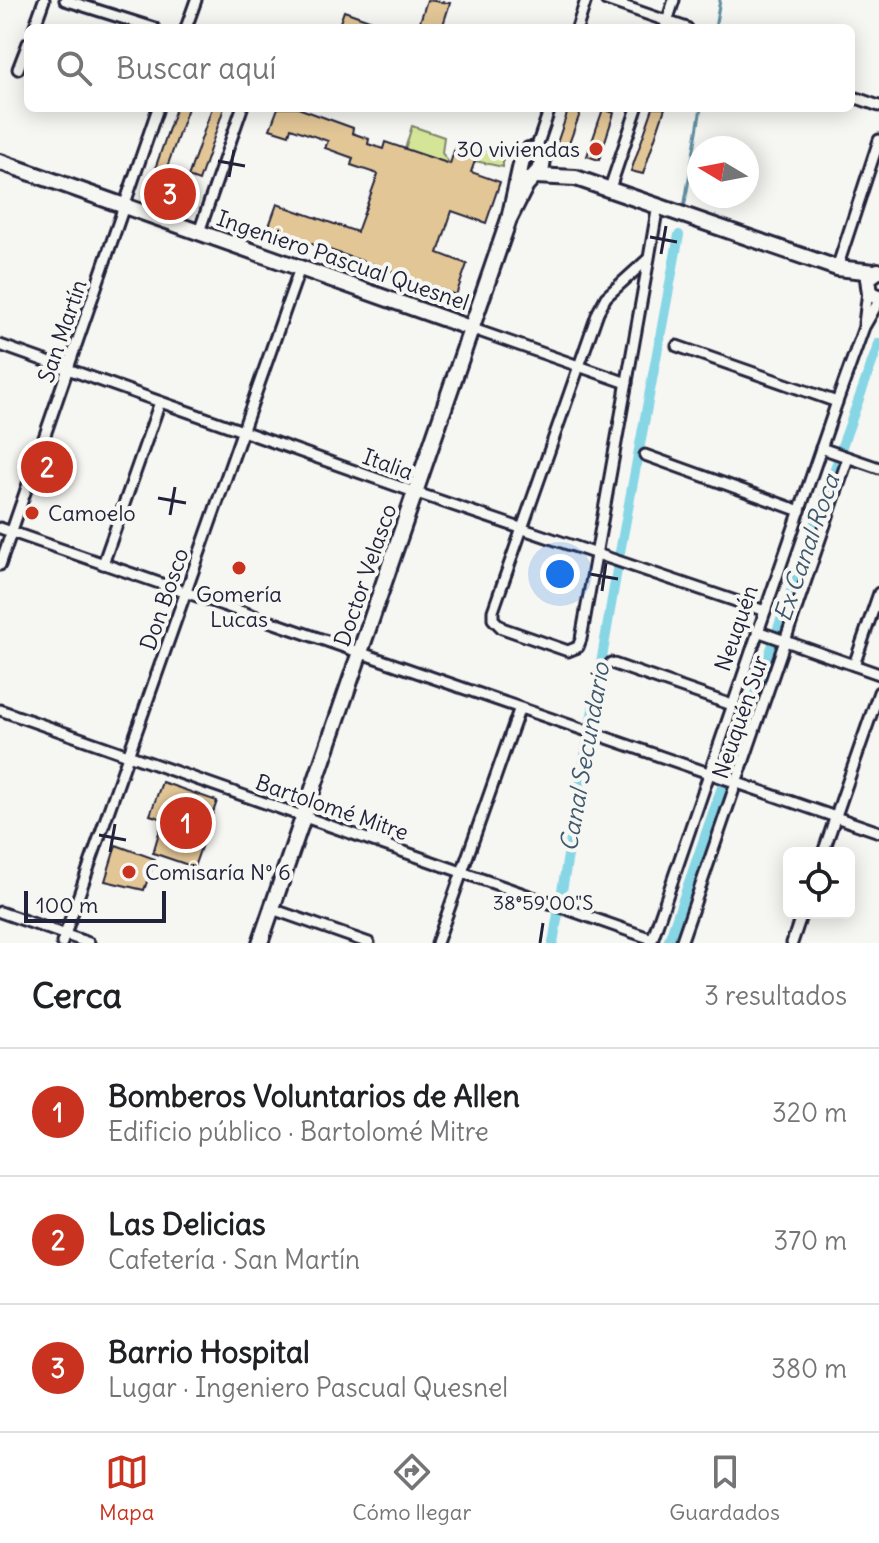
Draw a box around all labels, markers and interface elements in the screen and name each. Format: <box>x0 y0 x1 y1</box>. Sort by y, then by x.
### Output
search box <box>24 24 855 112</box>
icon: search <box>52 46 96 90</box>
text: Buscar aquí <box>116 49 276 87</box>
place label: 30 viviendas <box>456 135 580 163</box>
north arrow <box>687 136 759 208</box>
marker: 30 viviendas <box>587 140 605 158</box>
pin: 3 <box>144 164 196 224</box>
street label: Ingeniero Pascual Quesnel <box>213 204 473 316</box>
street label: San Martín <box>31 276 93 386</box>
pin: 2 <box>21 437 73 497</box>
street label: Italia <box>359 442 417 486</box>
water label: Ex Canal Roca <box>767 469 846 625</box>
place label: Camoelo <box>48 499 136 527</box>
street label: Doctor Velasco <box>328 500 402 650</box>
marker: Camoelo <box>23 504 41 522</box>
street label: Don Bosco <box>133 544 195 654</box>
your location <box>540 554 580 594</box>
marker: Gomería Lucas <box>230 559 248 577</box>
place label: Gomería Lucas <box>196 580 282 633</box>
street label: Neuquén <box>708 581 764 675</box>
street label: Neuquén Sur <box>706 652 774 782</box>
water label: Canal Secundario <box>553 659 616 853</box>
street label: Bartolomé Mitre <box>252 768 412 846</box>
pin: 1 <box>160 793 212 853</box>
map controls <box>783 847 855 919</box>
button: locate <box>783 847 855 919</box>
place label: Comisaría N° 6 <box>145 858 291 886</box>
marker: Comisaría N° 6 <box>120 863 138 881</box>
scale bar <box>24 887 166 923</box>
text: 38°59'00"S <box>493 890 593 915</box>
text: 100 m <box>36 891 98 919</box>
text: Cerca <box>32 974 122 1017</box>
text: 3 resultados <box>704 979 847 1012</box>
text: Bomberos Voluntarios de Allen <box>108 1077 520 1115</box>
text: 1 <box>53 1096 63 1129</box>
text: 320 m <box>772 1096 847 1129</box>
text: Edificio público · Bartolomé Mitre <box>108 1115 489 1148</box>
text: Las Delicias <box>108 1205 266 1243</box>
text: 2 <box>51 1224 65 1257</box>
text: 370 m <box>773 1224 847 1257</box>
text: Cafetería · San Martín <box>108 1243 360 1276</box>
text: Barrio Hospital <box>108 1333 310 1371</box>
text: 3 <box>51 1352 65 1385</box>
text: 380 m <box>771 1352 847 1385</box>
text: Lugar · Ingeniero Pascual Quesnel <box>108 1371 508 1404</box>
tab: Mapa <box>99 1450 154 1526</box>
tab: Cómo llegar <box>352 1450 471 1526</box>
tab: Guardados <box>669 1450 780 1526</box>

